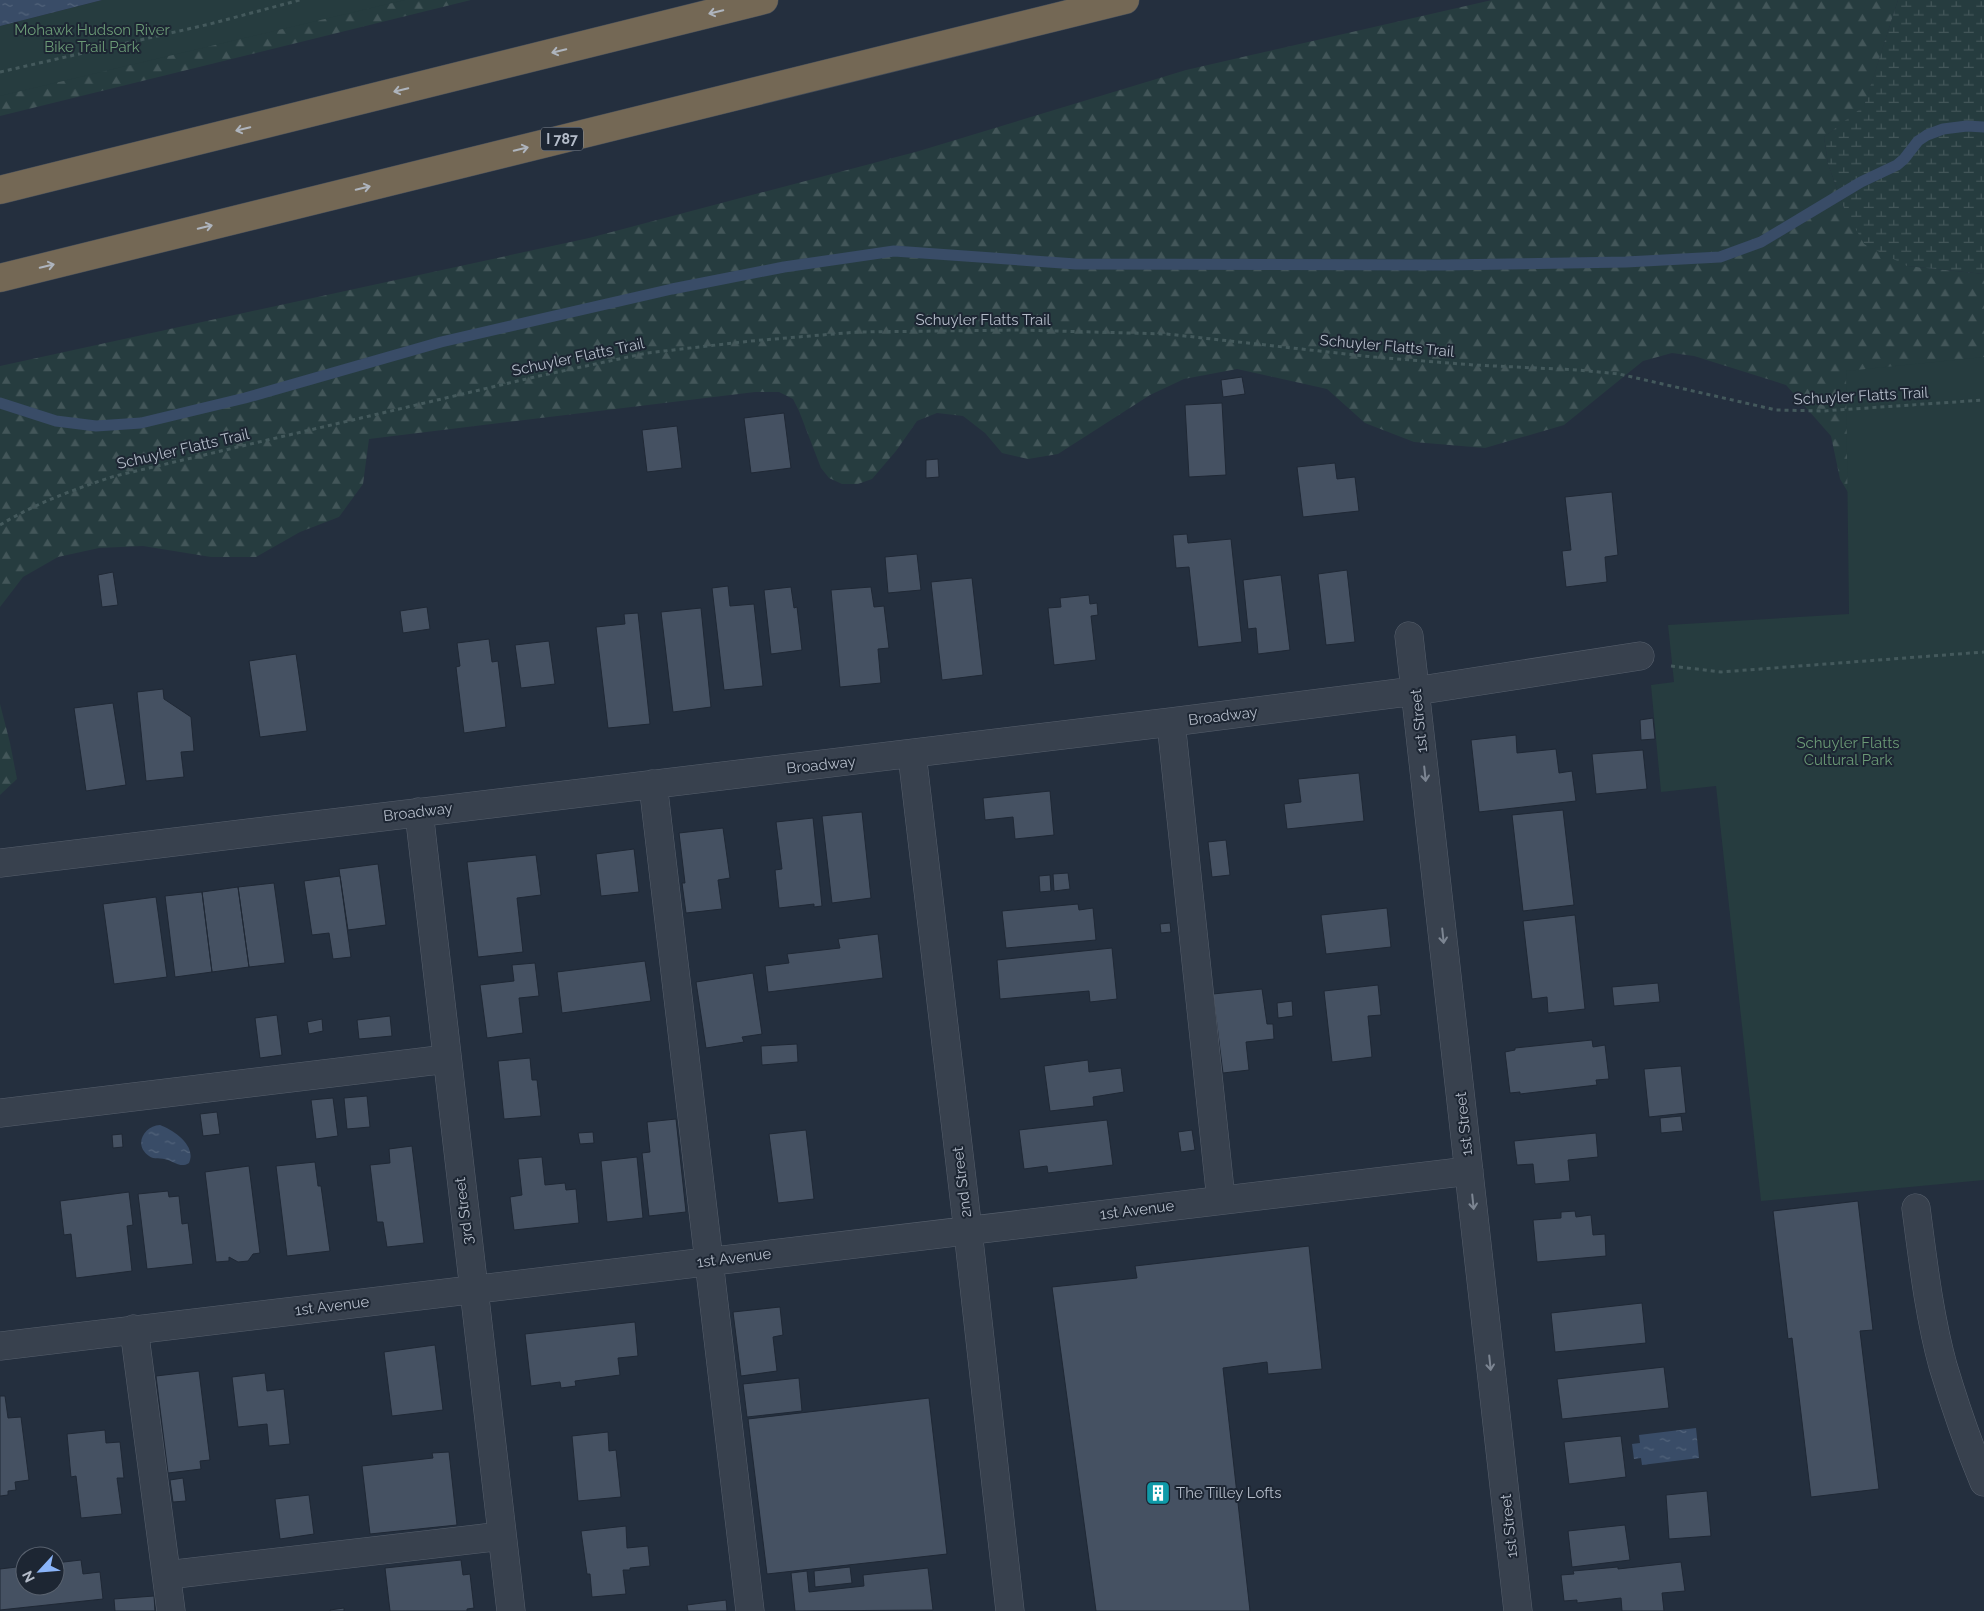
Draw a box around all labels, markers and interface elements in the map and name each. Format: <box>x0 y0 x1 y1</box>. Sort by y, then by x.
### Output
one-way arrow <box>709 8 725 17</box>
park label: Mohawk Hudson River Bike Trail Park <box>14 21 170 56</box>
one-way arrow <box>551 47 567 56</box>
one-way arrow <box>393 86 409 95</box>
one-way arrow <box>236 125 252 134</box>
road number: I 787 <box>541 128 583 150</box>
one-way arrow <box>512 144 528 153</box>
one-way arrow <box>354 183 370 192</box>
one-way arrow <box>197 222 213 231</box>
one-way arrow <box>39 261 55 270</box>
street label: Schuyler Flatts Trail <box>915 311 1051 329</box>
street label: Schuyler Flatts Trail <box>1319 331 1456 361</box>
street label: Schuyler Flatts Trail <box>510 334 647 380</box>
street label: Schuyler Flatts Trail <box>1793 383 1930 409</box>
street label: Schuyler Flatts Trail <box>115 425 252 473</box>
street label: 1st Street <box>1407 688 1431 754</box>
street label: Broadway <box>1187 703 1259 729</box>
park label: Schuyler Flatts Cultural Park <box>1796 734 1900 769</box>
street label: Broadway <box>785 752 857 778</box>
one-way arrow <box>1420 766 1430 782</box>
street label: Broadway <box>382 799 454 825</box>
one-way arrow <box>1438 928 1448 944</box>
street label: 1st Street <box>1452 1091 1476 1157</box>
street label: 2nd Street <box>949 1146 975 1218</box>
street label: 3rd Street <box>451 1176 477 1246</box>
one-way arrow <box>1468 1193 1477 1209</box>
street label: 1st Avenue <box>1099 1196 1175 1223</box>
street label: 1st Avenue <box>696 1244 772 1271</box>
street label: 1st Avenue <box>294 1292 370 1319</box>
one-way arrow <box>1486 1355 1495 1371</box>
building icon: The Tilley Lofts <box>1145 1480 1171 1506</box>
place label: The Tilley Lofts <box>1176 1484 1281 1502</box>
street label: 1st Street <box>1497 1493 1521 1559</box>
north arrow <box>15 1546 65 1596</box>
text: N <box>19 1568 38 1585</box>

